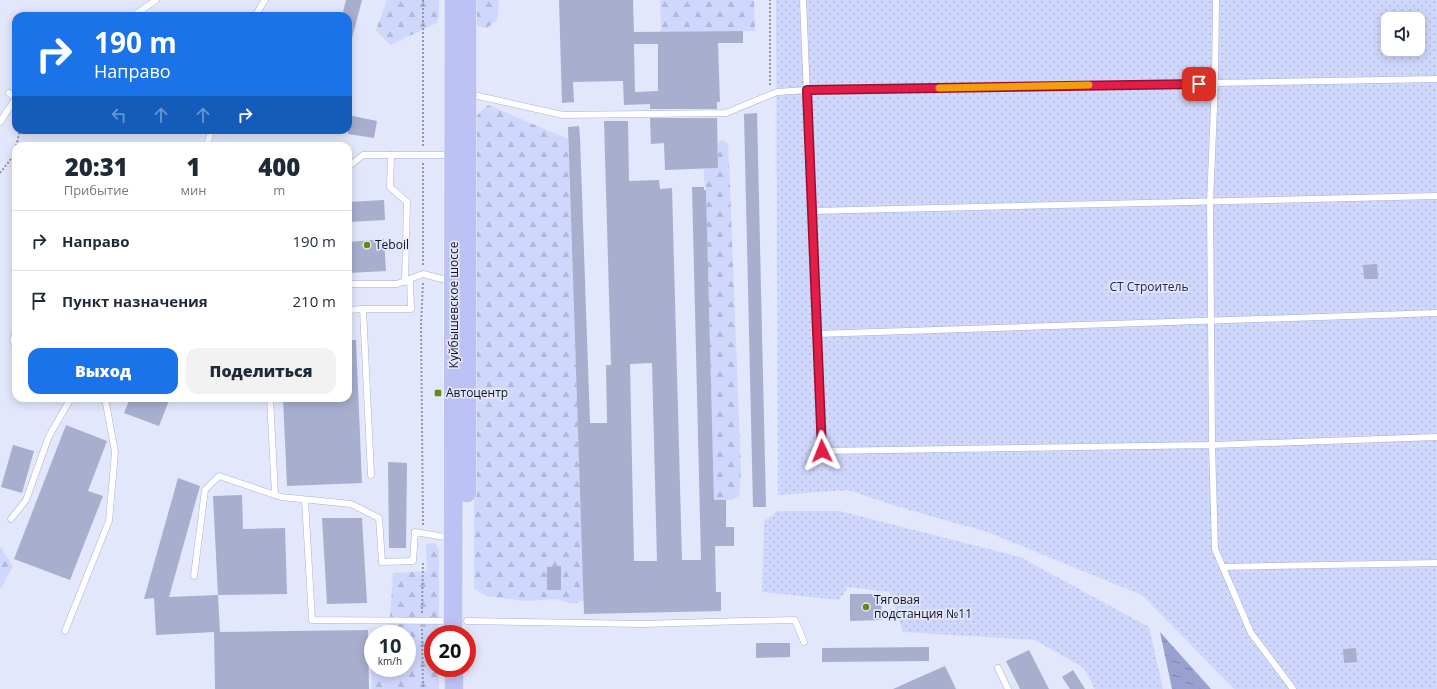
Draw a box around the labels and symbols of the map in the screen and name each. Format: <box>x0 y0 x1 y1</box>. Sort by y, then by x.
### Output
pin <box>1182 67 1216 101</box>
place label: Teboil <box>375 236 409 253</box>
marker: Teboil <box>362 240 372 250</box>
street label: Куйбышевское шоссе <box>445 241 462 368</box>
park label: СТ Строитель <box>1109 278 1189 295</box>
place label: Автоцентр <box>446 384 508 401</box>
marker: Автоцентр <box>433 388 443 398</box>
position arrow <box>801 430 843 472</box>
place label: Тяговая подстанция №11 <box>874 591 972 622</box>
marker: Тяговая подстанция №11 <box>861 602 871 612</box>
speed limit sign: 20 <box>424 625 476 677</box>

